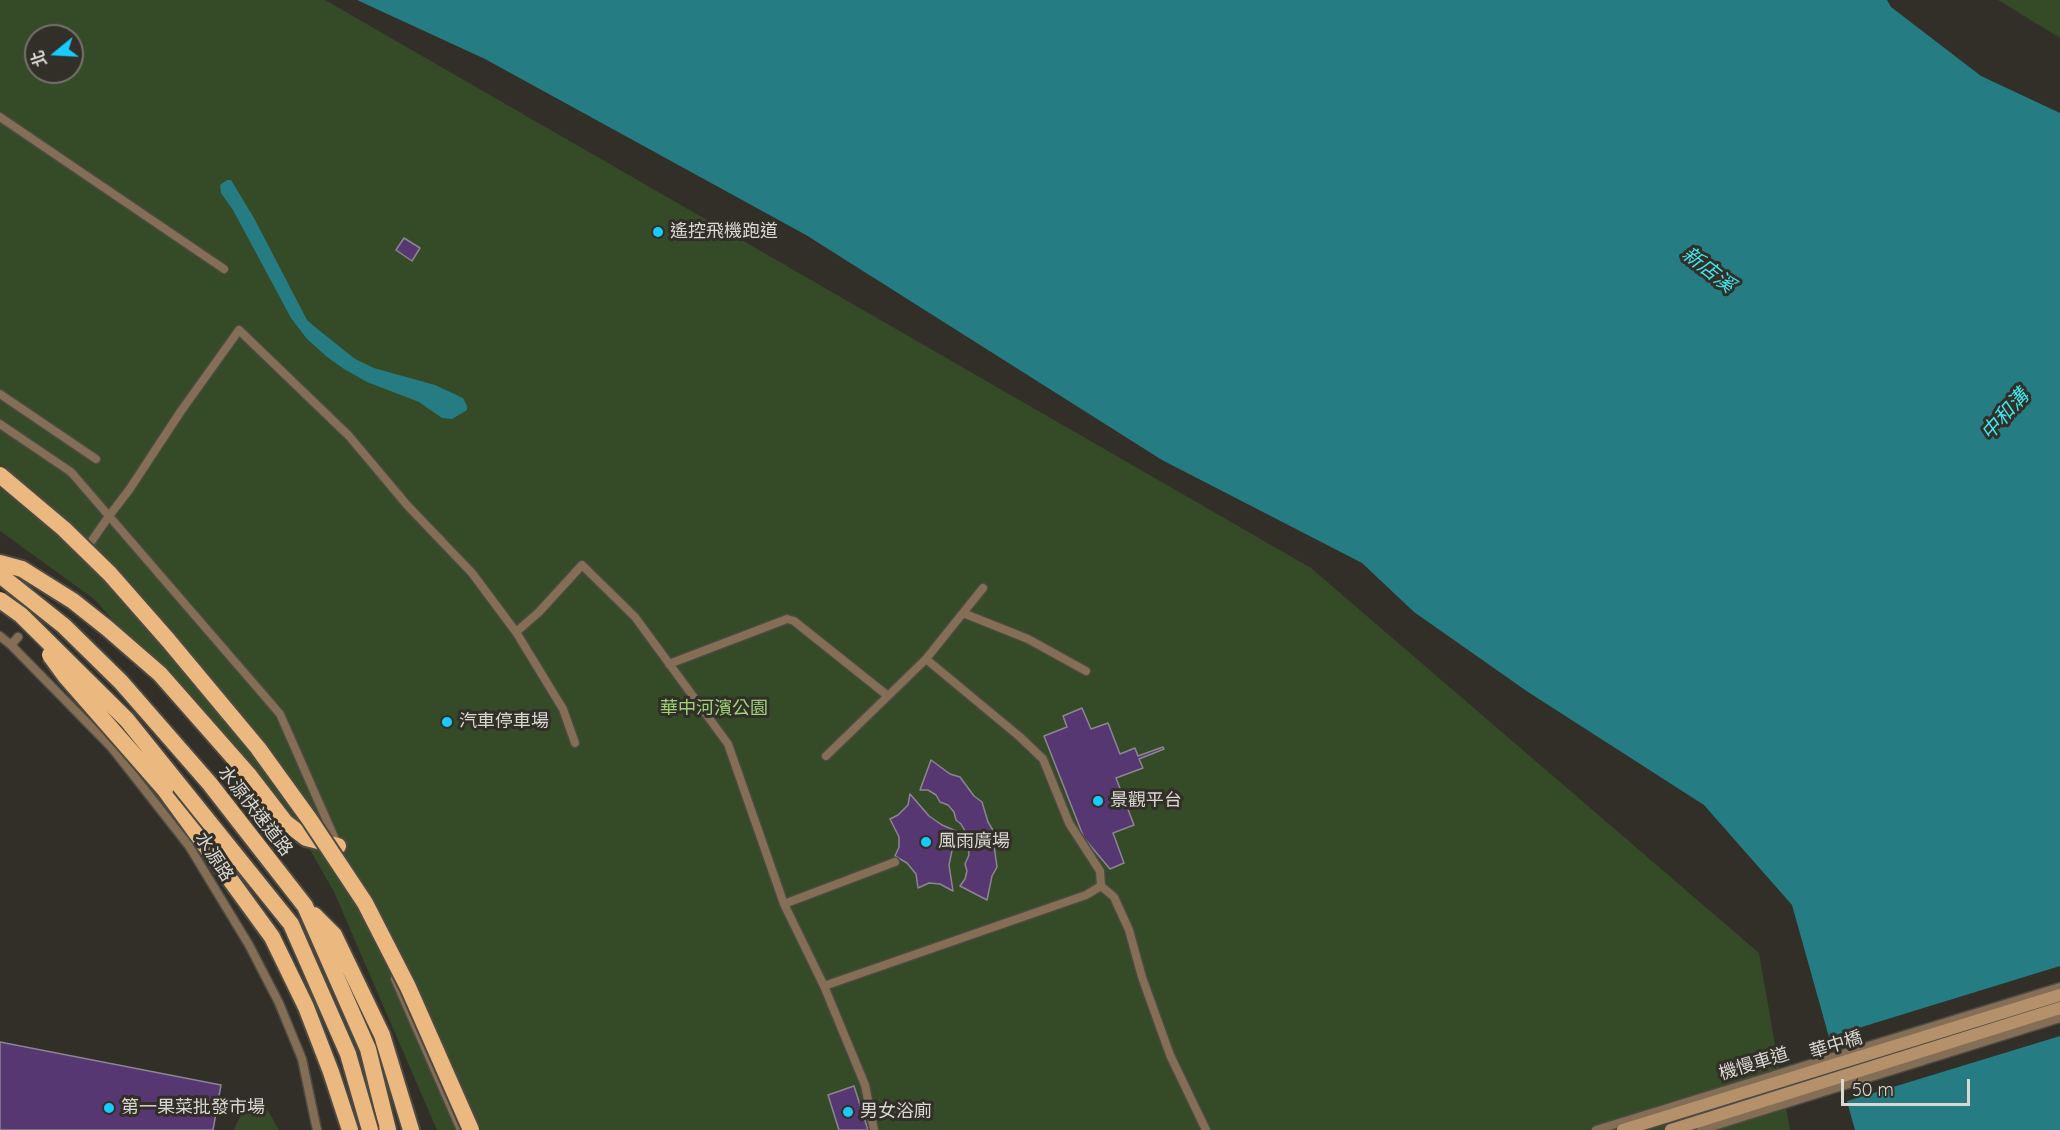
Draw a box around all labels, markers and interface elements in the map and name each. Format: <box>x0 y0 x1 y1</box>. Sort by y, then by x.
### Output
north arrow <box>24 24 84 84</box>
text: 北 <box>27 48 51 70</box>
place label: 遙控飛機跑道 <box>670 221 778 243</box>
marker: 遙控飛機跑道 <box>651 225 665 239</box>
water label: 新店溪 <box>1677 242 1739 298</box>
water label: 中和溝 <box>1976 385 2034 445</box>
park label: 華中河濱公園 <box>660 698 768 720</box>
place label: 汽車停車場 <box>459 711 549 733</box>
marker: 汽車停車場 <box>440 715 454 729</box>
street label: 水源快速道路 <box>213 762 297 860</box>
place label: 景觀平台 <box>1110 790 1182 812</box>
marker: 景觀平台 <box>1091 794 1105 808</box>
street label: 水源路 <box>190 828 238 886</box>
place label: 風雨廣場 <box>938 831 1010 853</box>
marker: 風雨廣場 <box>919 835 933 849</box>
street label: 華中橋 <box>1807 1027 1865 1063</box>
street label: 機慢車道 <box>1716 1043 1792 1085</box>
scale bar <box>1844 1067 1973 1105</box>
text: 50 m <box>1852 1078 1894 1101</box>
place label: 第一果菜批發市場 <box>121 1097 265 1119</box>
marker: 第一果菜批發市場 <box>102 1101 116 1115</box>
place label: 男女浴廁 <box>860 1101 932 1123</box>
marker: 男女浴廁 <box>841 1105 855 1119</box>

